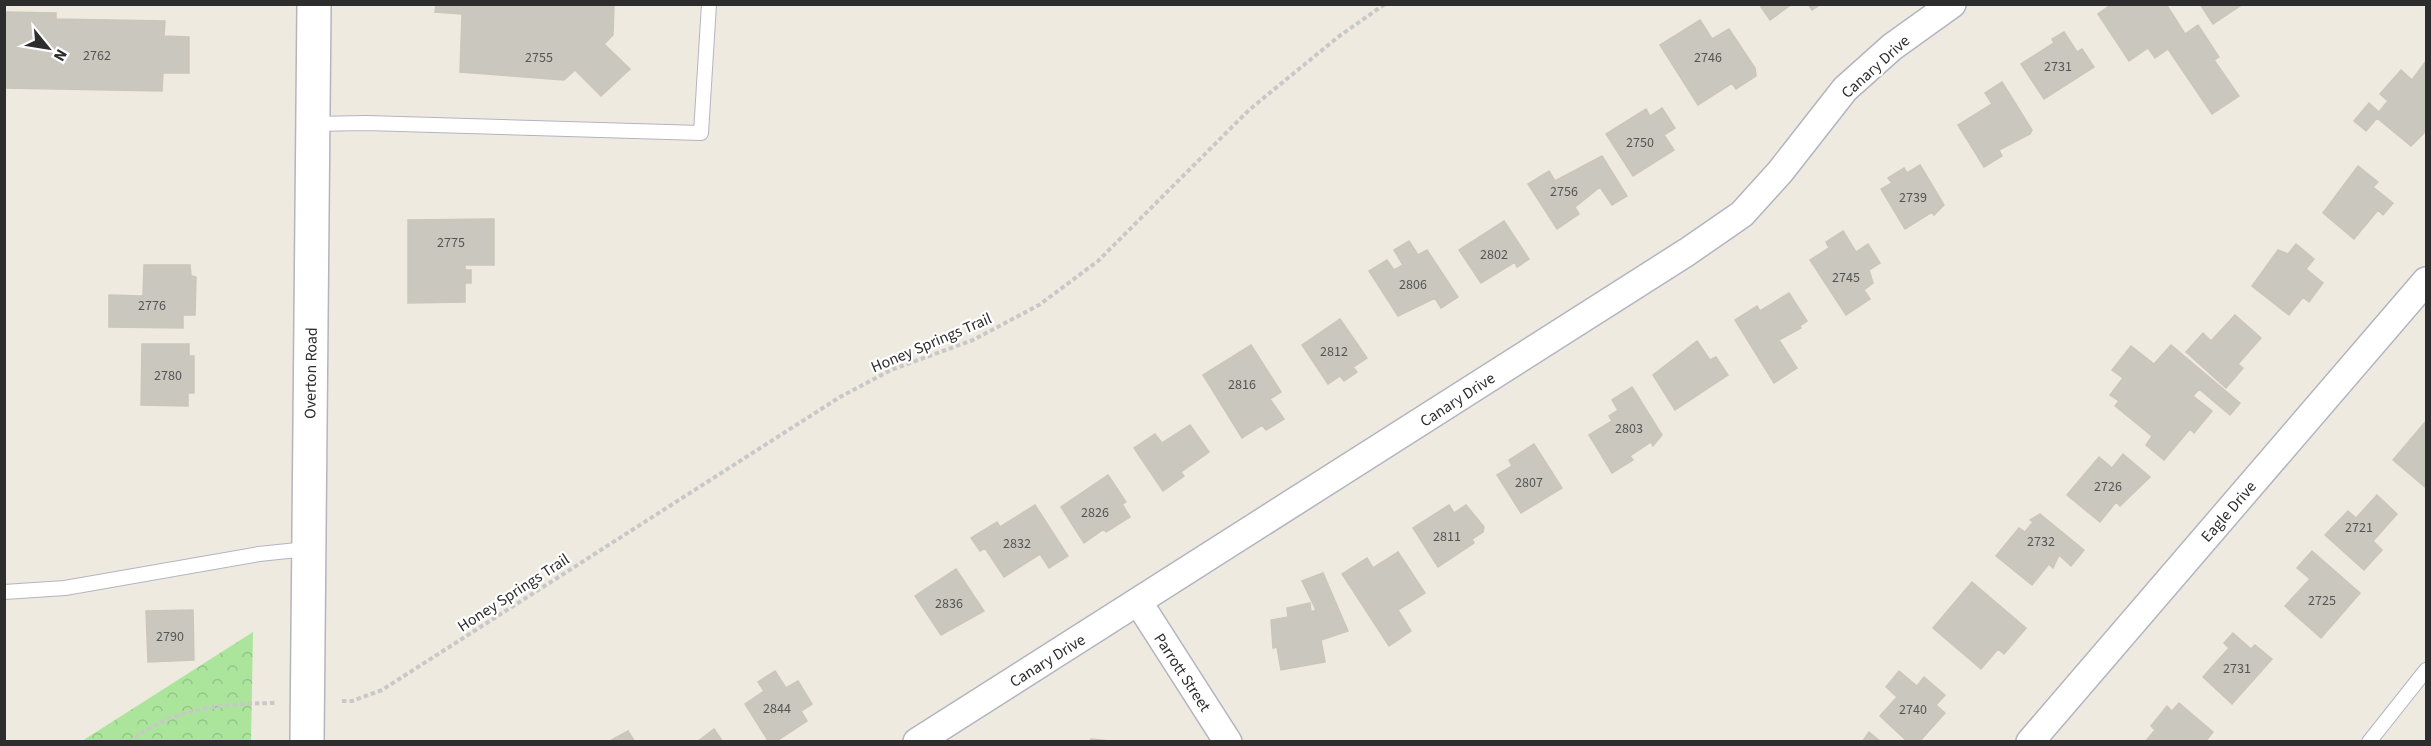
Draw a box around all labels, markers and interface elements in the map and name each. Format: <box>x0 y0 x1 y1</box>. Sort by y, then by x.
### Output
north arrow <box>18 18 78 78</box>
street label: Canary Drive <box>1837 30 1915 103</box>
text: N <box>48 45 72 65</box>
house number: 2762 <box>83 46 111 66</box>
house number: 2755 <box>525 48 553 68</box>
house number: 2746 <box>1694 48 1722 68</box>
house number: 2731 <box>2044 57 2072 77</box>
house number: 2750 <box>1626 133 1654 153</box>
house number: 2756 <box>1550 182 1578 202</box>
house number: 2739 <box>1899 188 1927 208</box>
house number: 2775 <box>437 233 465 253</box>
house number: 2802 <box>1480 245 1508 265</box>
house number: 2745 <box>1832 268 1860 288</box>
house number: 2806 <box>1399 275 1427 295</box>
house number: 2776 <box>138 296 166 316</box>
street label: Honey Springs Trail <box>868 308 995 378</box>
street label: Overton Road <box>299 327 323 419</box>
house number: 2812 <box>1320 342 1348 362</box>
house number: 2780 <box>154 366 182 386</box>
street label: Canary Drive <box>1416 367 1499 432</box>
house number: 2816 <box>1228 375 1256 395</box>
house number: 2803 <box>1615 419 1643 439</box>
house number: 2807 <box>1515 473 1543 493</box>
street label: Eagle Drive <box>2196 476 2262 547</box>
house number: 2726 <box>2094 477 2122 497</box>
house number: 2826 <box>1081 503 1109 523</box>
house number: 2721 <box>2345 518 2373 538</box>
house number: 2811 <box>1433 527 1461 547</box>
house number: 2732 <box>2027 532 2055 552</box>
house number: 2832 <box>1003 534 1031 554</box>
street label: Honey Springs Trail <box>453 548 574 637</box>
house number: 2725 <box>2308 591 2336 611</box>
house number: 2836 <box>935 594 963 614</box>
house number: 2790 <box>156 627 184 647</box>
street label: Canary Drive <box>1006 629 1090 693</box>
street label: Parrott Street <box>1149 629 1216 717</box>
house number: 2731 <box>2223 659 2251 679</box>
house number: 2844 <box>763 699 791 719</box>
house number: 2740 <box>1899 700 1927 720</box>

